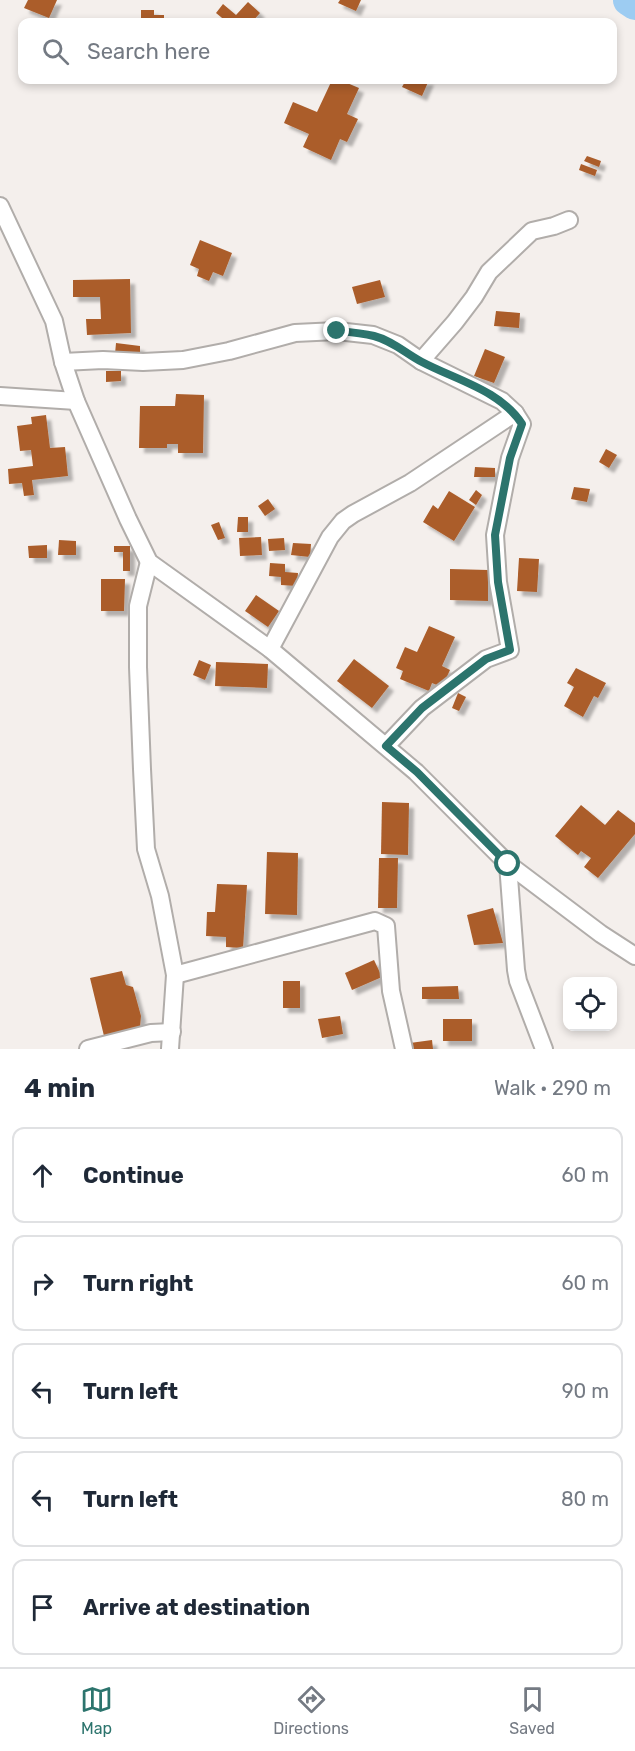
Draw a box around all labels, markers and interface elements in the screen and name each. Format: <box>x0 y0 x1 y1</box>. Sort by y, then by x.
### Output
search box <box>18 18 617 84</box>
icon: search <box>39 35 72 68</box>
text: Search here <box>87 38 210 65</box>
route end <box>323 317 349 343</box>
route start <box>494 850 520 876</box>
map controls <box>563 977 617 1031</box>
button: locate <box>563 977 617 1031</box>
text: 4 min <box>24 1073 95 1104</box>
text: Walk · 290 m <box>494 1076 611 1100</box>
icon: ahead <box>26 1159 59 1192</box>
text: Continue <box>83 1162 184 1189</box>
text: 60 m <box>562 1163 609 1187</box>
icon: right <box>26 1267 59 1300</box>
text: Turn right <box>83 1270 193 1297</box>
text: 60 m <box>562 1271 609 1295</box>
icon: left <box>26 1375 59 1408</box>
text: Turn left <box>83 1378 178 1405</box>
text: 90 m <box>562 1379 609 1403</box>
icon: left <box>26 1483 59 1516</box>
text: Turn left <box>83 1486 178 1513</box>
text: 80 m <box>561 1487 609 1511</box>
icon: arrive <box>26 1591 59 1624</box>
text: Arrive at destination <box>83 1594 310 1621</box>
tab: Map <box>80 1683 113 1738</box>
tab: Directions <box>273 1683 349 1738</box>
tab: Saved <box>509 1683 555 1738</box>

